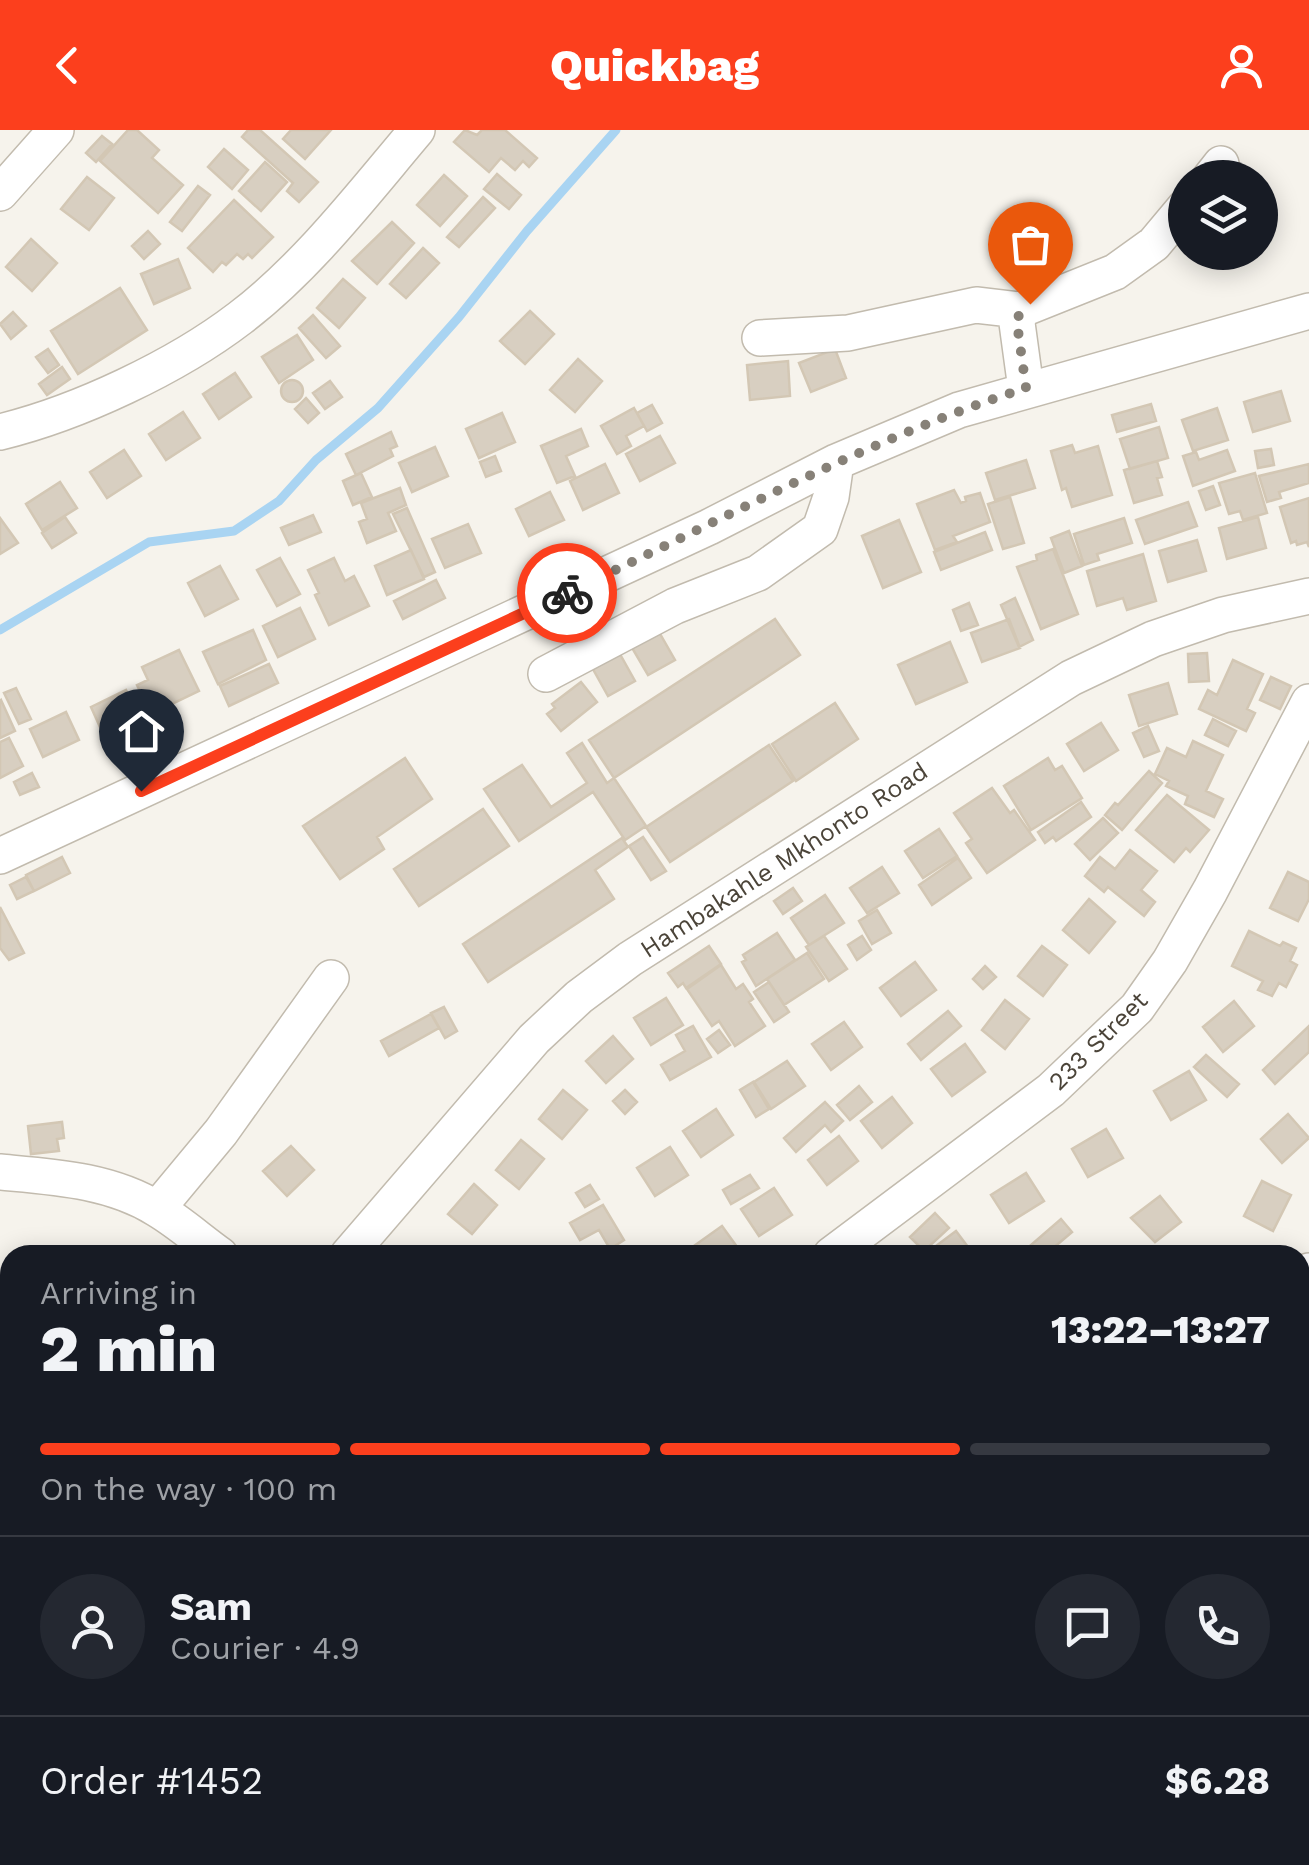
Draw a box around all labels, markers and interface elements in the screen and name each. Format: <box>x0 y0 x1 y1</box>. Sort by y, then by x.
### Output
icon: back <box>40 38 95 93</box>
icon: person <box>1214 38 1269 93</box>
text: Quickbag <box>550 39 759 92</box>
map controls <box>1168 160 1278 270</box>
button: layers <box>1168 160 1278 270</box>
pin <box>988 202 1073 305</box>
icon: bag <box>1003 217 1058 272</box>
courier <box>517 543 617 643</box>
icon: bike <box>540 566 595 621</box>
pin <box>99 689 184 792</box>
icon: home <box>114 704 169 759</box>
street label: Hambakahle Mkhonto Road <box>635 756 933 964</box>
street label: 233 Street <box>1043 985 1154 1096</box>
text: Arriving in <box>40 1274 197 1312</box>
text: 13:22–13:27 <box>1051 1308 1270 1352</box>
text: 2 min <box>40 1311 217 1387</box>
text: On the way · 100 m <box>40 1470 337 1508</box>
button: person <box>40 1574 145 1679</box>
button: chat <box>1035 1574 1140 1679</box>
button: phone <box>1165 1574 1270 1679</box>
text: Sam <box>170 1585 252 1629</box>
text: Courier · 4.9 <box>170 1629 360 1667</box>
text: Order #1452 <box>40 1759 263 1803</box>
text: $6.28 <box>1165 1759 1270 1803</box>

